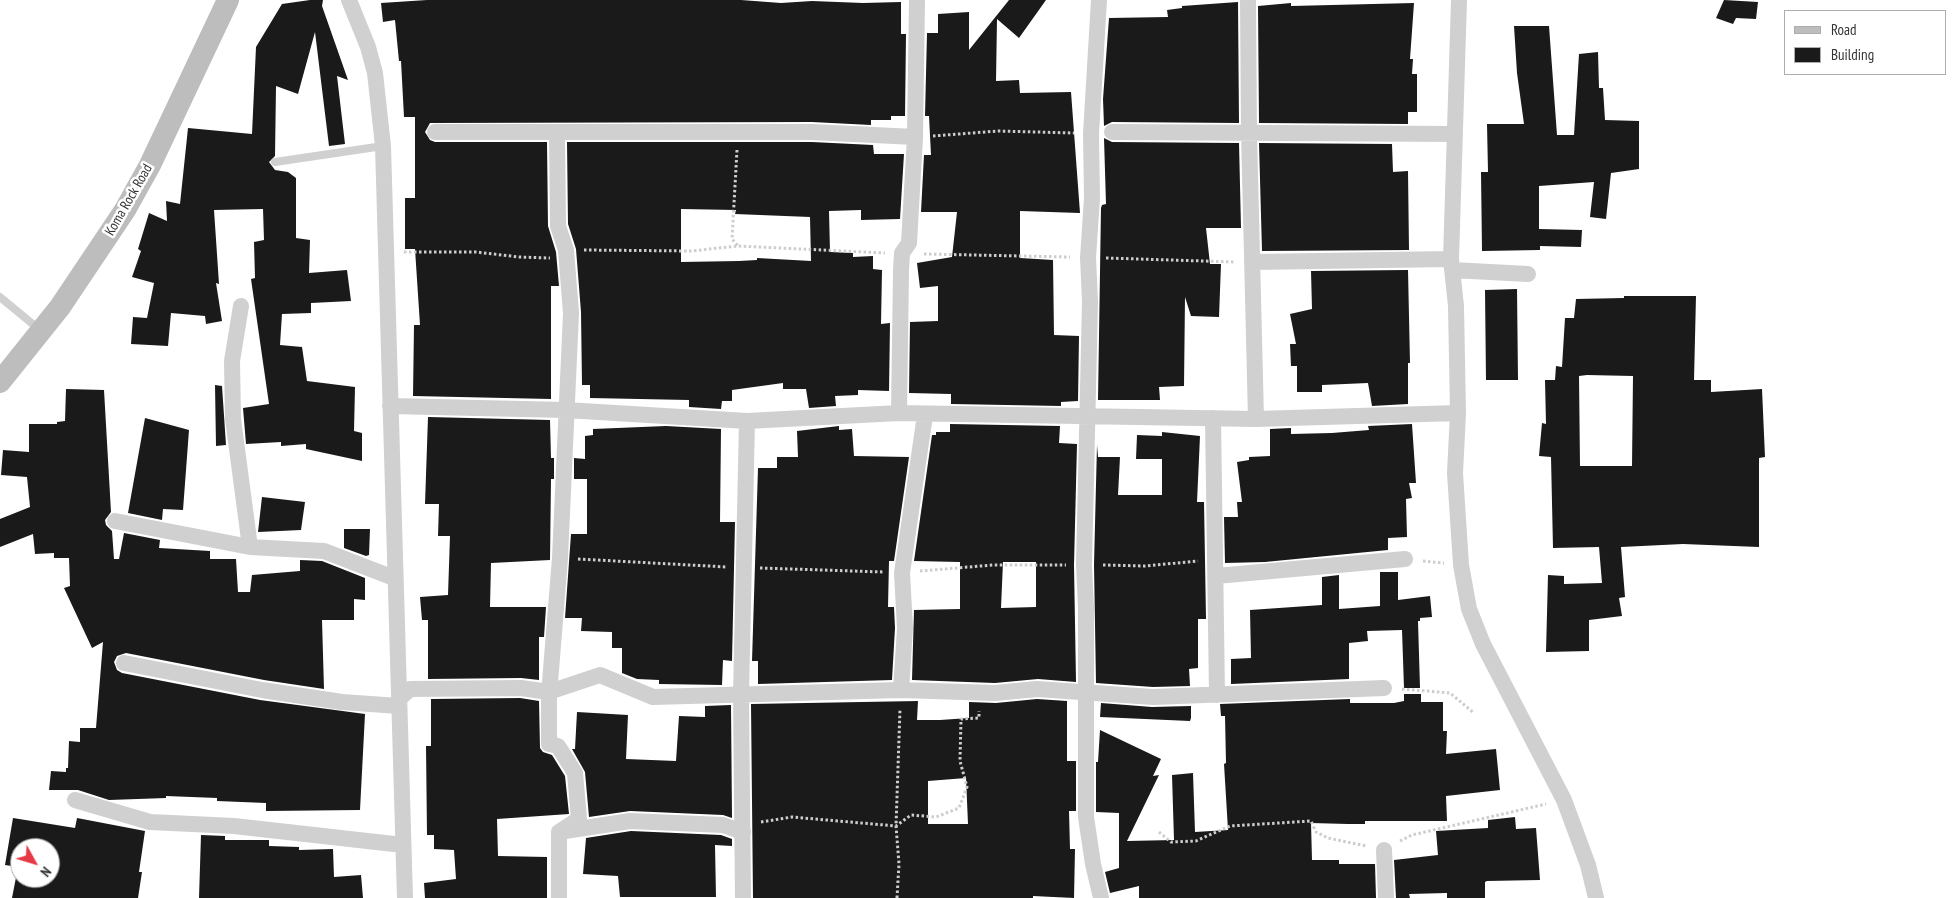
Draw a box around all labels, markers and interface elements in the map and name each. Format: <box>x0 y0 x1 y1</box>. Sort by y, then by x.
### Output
legend <box>1784 10 1947 75</box>
text: Road <box>1831 20 1857 39</box>
text: Building <box>1831 45 1874 64</box>
street label: Koma Rock Road <box>102 161 156 239</box>
north arrow <box>10 838 60 888</box>
text: N <box>37 863 55 880</box>

